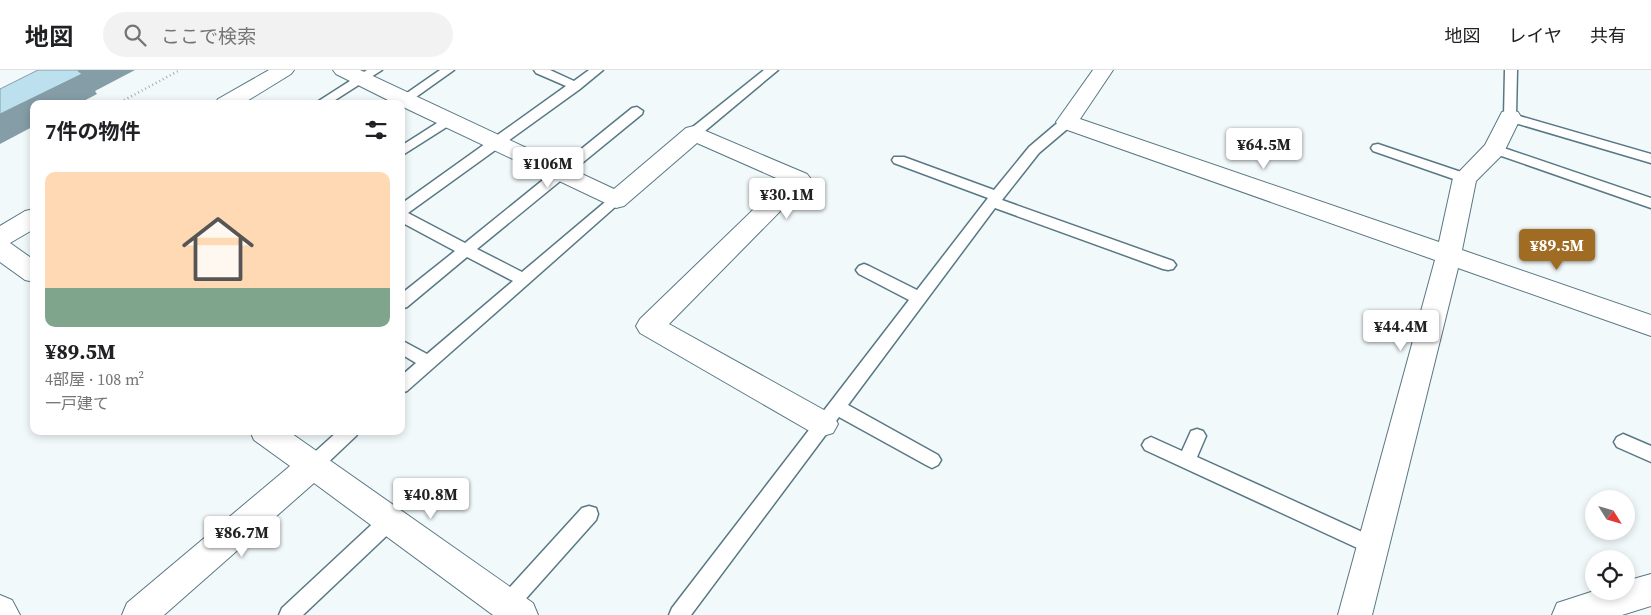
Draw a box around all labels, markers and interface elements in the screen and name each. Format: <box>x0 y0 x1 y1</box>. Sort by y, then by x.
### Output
search box <box>103 12 453 57</box>
text: 地図 <box>25 20 73 53</box>
icon: search <box>121 21 149 49</box>
text: ここで検索 <box>161 23 256 49</box>
text: 地図 <box>1445 23 1481 48</box>
text: レイヤ <box>1509 23 1562 48</box>
text: 共有 <box>1590 23 1626 48</box>
icon: filters <box>362 116 390 144</box>
text: 7件の物件 <box>45 117 140 146</box>
pin: ¥64.5M <box>1223 128 1305 170</box>
text: ¥64.5M <box>1237 133 1291 155</box>
pin: ¥106M <box>513 146 583 189</box>
text: ¥106M <box>523 152 573 174</box>
pin: ¥30.1M <box>746 178 828 220</box>
text: ¥30.1M <box>760 183 814 205</box>
icon: home <box>173 204 263 294</box>
pin: ¥89.5M <box>1516 228 1598 271</box>
text: ¥89.5M <box>1530 234 1584 256</box>
pin: ¥44.4M <box>1360 310 1442 352</box>
text: ¥44.4M <box>1374 315 1428 337</box>
text: ¥89.5M <box>45 337 116 366</box>
text: 4部屋 · 108 m² <box>45 368 144 390</box>
text: 一戸建て <box>45 392 109 414</box>
pin: ¥40.8M <box>390 478 472 520</box>
text: ¥40.8M <box>404 483 458 505</box>
north arrow <box>1585 490 1635 540</box>
map controls <box>1585 490 1635 600</box>
pin: ¥86.7M <box>201 516 283 558</box>
text: ¥86.7M <box>215 521 269 543</box>
button: locate <box>1585 550 1635 600</box>

